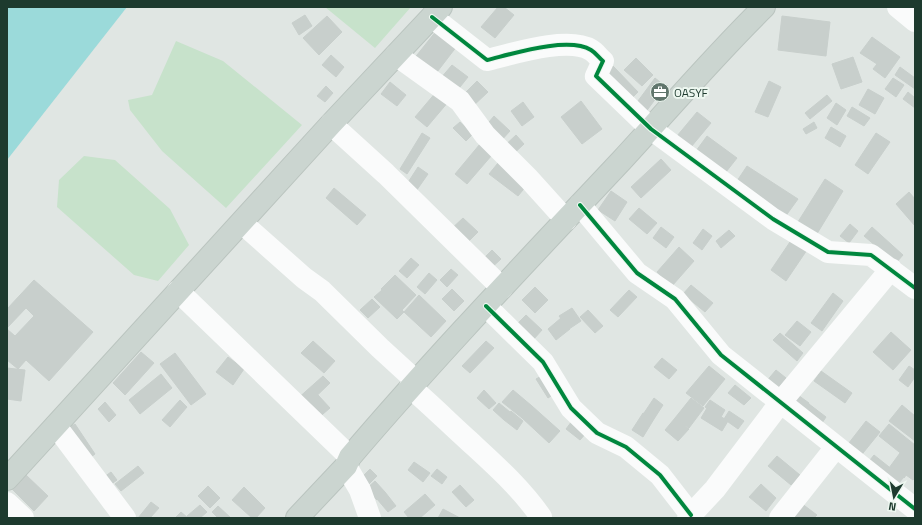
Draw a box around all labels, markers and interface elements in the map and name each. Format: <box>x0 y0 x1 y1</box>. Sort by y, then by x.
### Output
office icon: OASYF <box>649 81 671 103</box>
place label: OASYF <box>674 83 708 102</box>
north arrow <box>874 477 914 517</box>
text: N <box>887 498 897 515</box>

